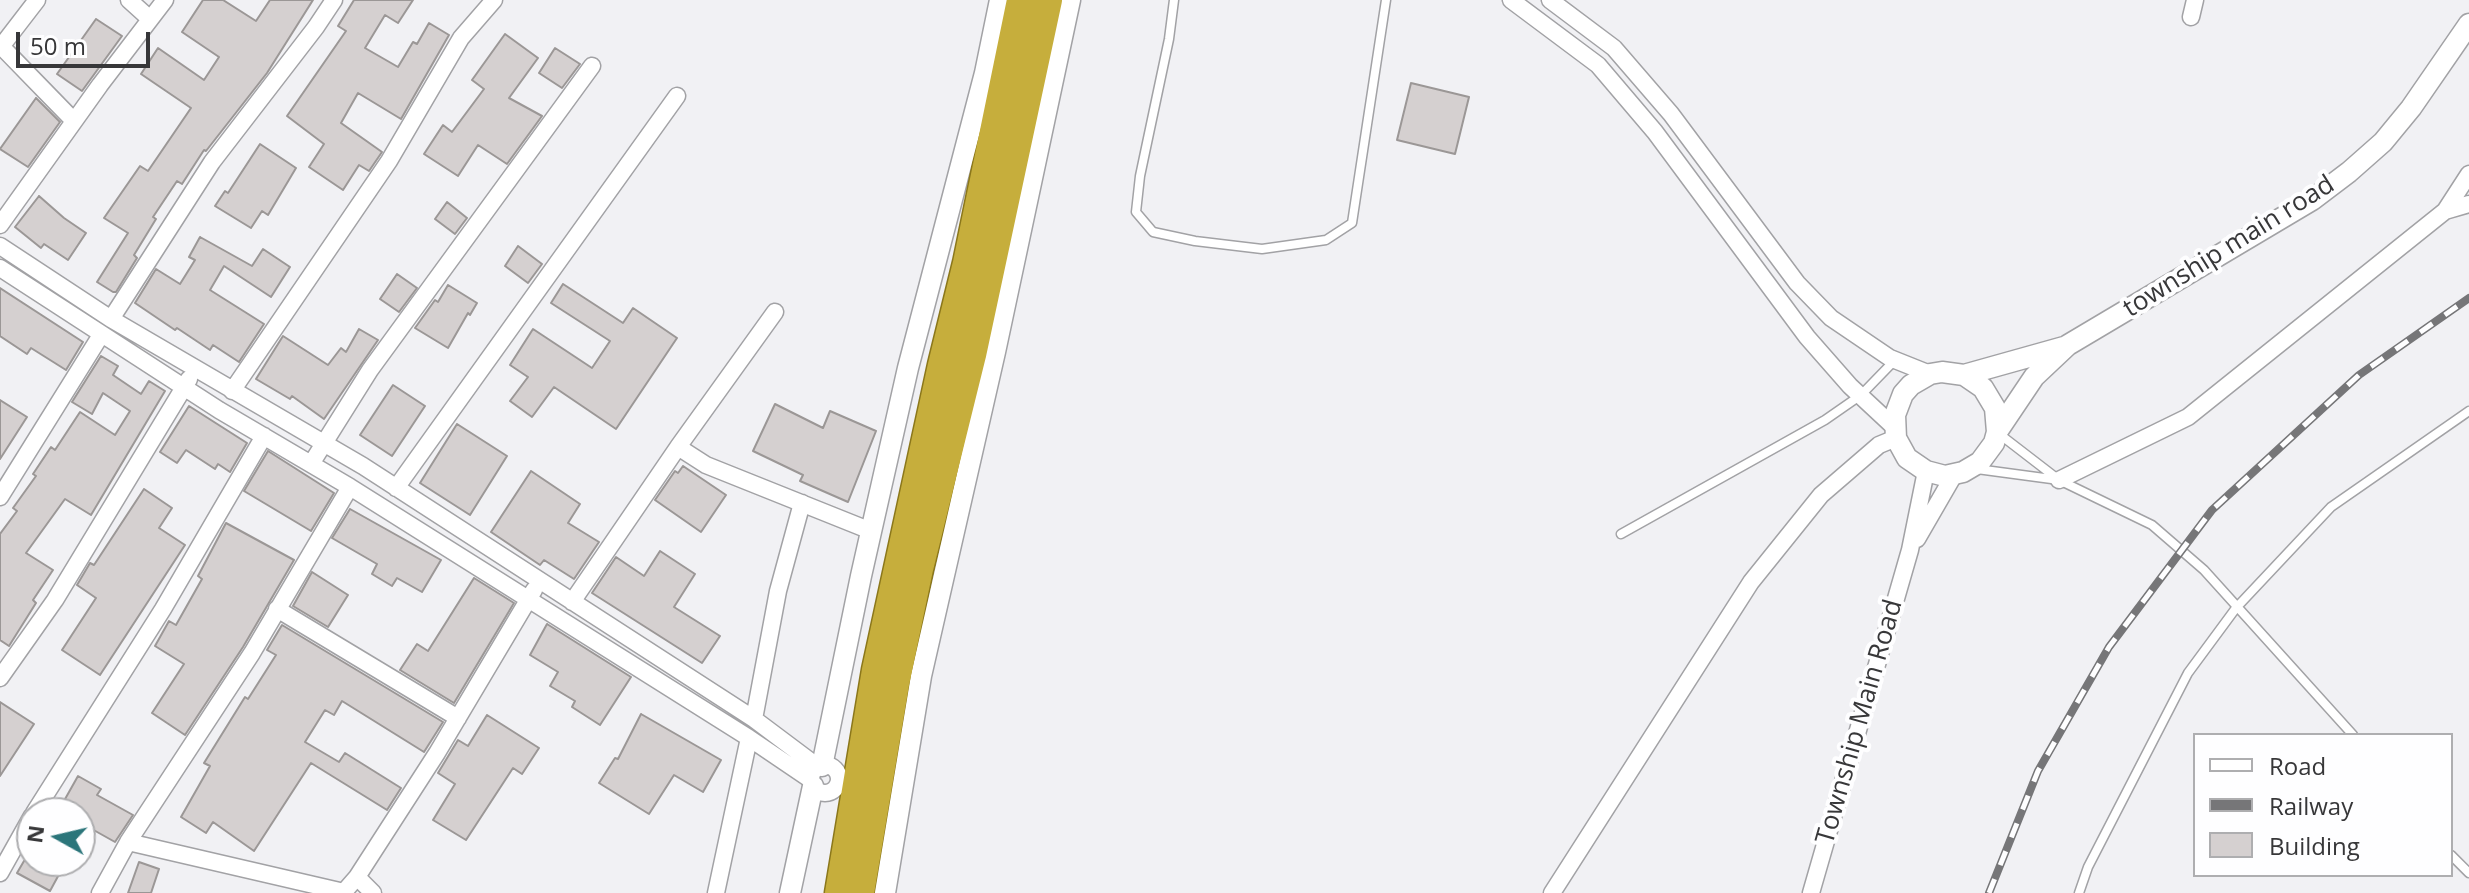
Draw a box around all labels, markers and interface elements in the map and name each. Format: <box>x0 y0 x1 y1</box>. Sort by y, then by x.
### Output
scale bar <box>20 16 154 66</box>
text: 50 m <box>30 29 86 62</box>
street label: township main road <box>2118 169 2340 325</box>
street label: Township Main Road <box>1810 596 1910 848</box>
legend <box>2193 733 2453 877</box>
text: Road <box>2269 749 2326 782</box>
text: Railway <box>2269 789 2353 822</box>
north arrow <box>16 797 96 877</box>
text: N <box>18 823 50 845</box>
text: Building <box>2269 829 2360 862</box>

